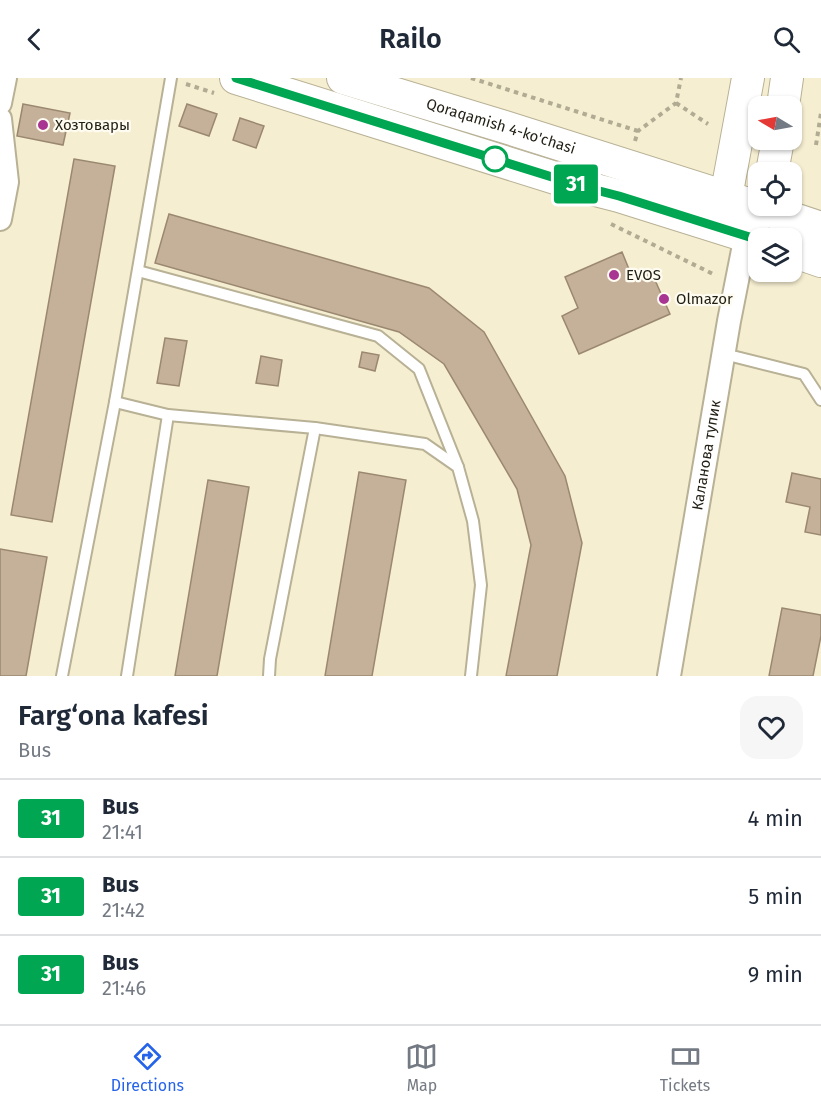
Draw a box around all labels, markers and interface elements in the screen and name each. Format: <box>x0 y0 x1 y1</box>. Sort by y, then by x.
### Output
icon: back <box>18 23 51 56</box>
text: Railo <box>379 23 442 55</box>
icon: search <box>770 23 803 56</box>
street label: Qoraqamish 4-ko'chasi <box>424 95 578 158</box>
north arrow <box>748 96 802 150</box>
map controls <box>748 96 802 282</box>
place label: Хозтовары <box>55 116 130 134</box>
marker: Хозтовары <box>36 118 50 132</box>
unlabelled marker <box>482 146 508 172</box>
button: locate <box>748 162 802 216</box>
line badge: 31 <box>549 164 603 204</box>
text: 31 <box>566 171 586 197</box>
button: layers <box>748 228 802 282</box>
place label: EVOS <box>626 266 661 284</box>
marker: EVOS <box>607 268 621 282</box>
place label: Olmazor <box>676 290 733 308</box>
marker: Olmazor <box>657 292 671 306</box>
street label: Каланова тупик <box>688 398 725 512</box>
button: heart <box>740 696 803 759</box>
text: Farg‘ona kafesi <box>18 699 209 732</box>
text: Bus <box>18 738 51 762</box>
text: Bus <box>102 793 139 820</box>
text: 31 <box>41 805 61 831</box>
text: 4 min <box>748 805 803 832</box>
text: 21:41 <box>102 820 143 844</box>
text: Bus <box>102 871 139 898</box>
text: 31 <box>41 883 61 909</box>
text: 5 min <box>748 883 803 910</box>
text: 21:42 <box>102 898 145 922</box>
text: Bus <box>102 949 139 976</box>
text: 31 <box>41 961 61 987</box>
text: 9 min <box>748 961 803 988</box>
text: 21:46 <box>102 976 146 1000</box>
tab: Directions <box>111 1040 184 1095</box>
tab: Map <box>405 1040 438 1095</box>
tab: Tickets <box>660 1040 710 1095</box>

